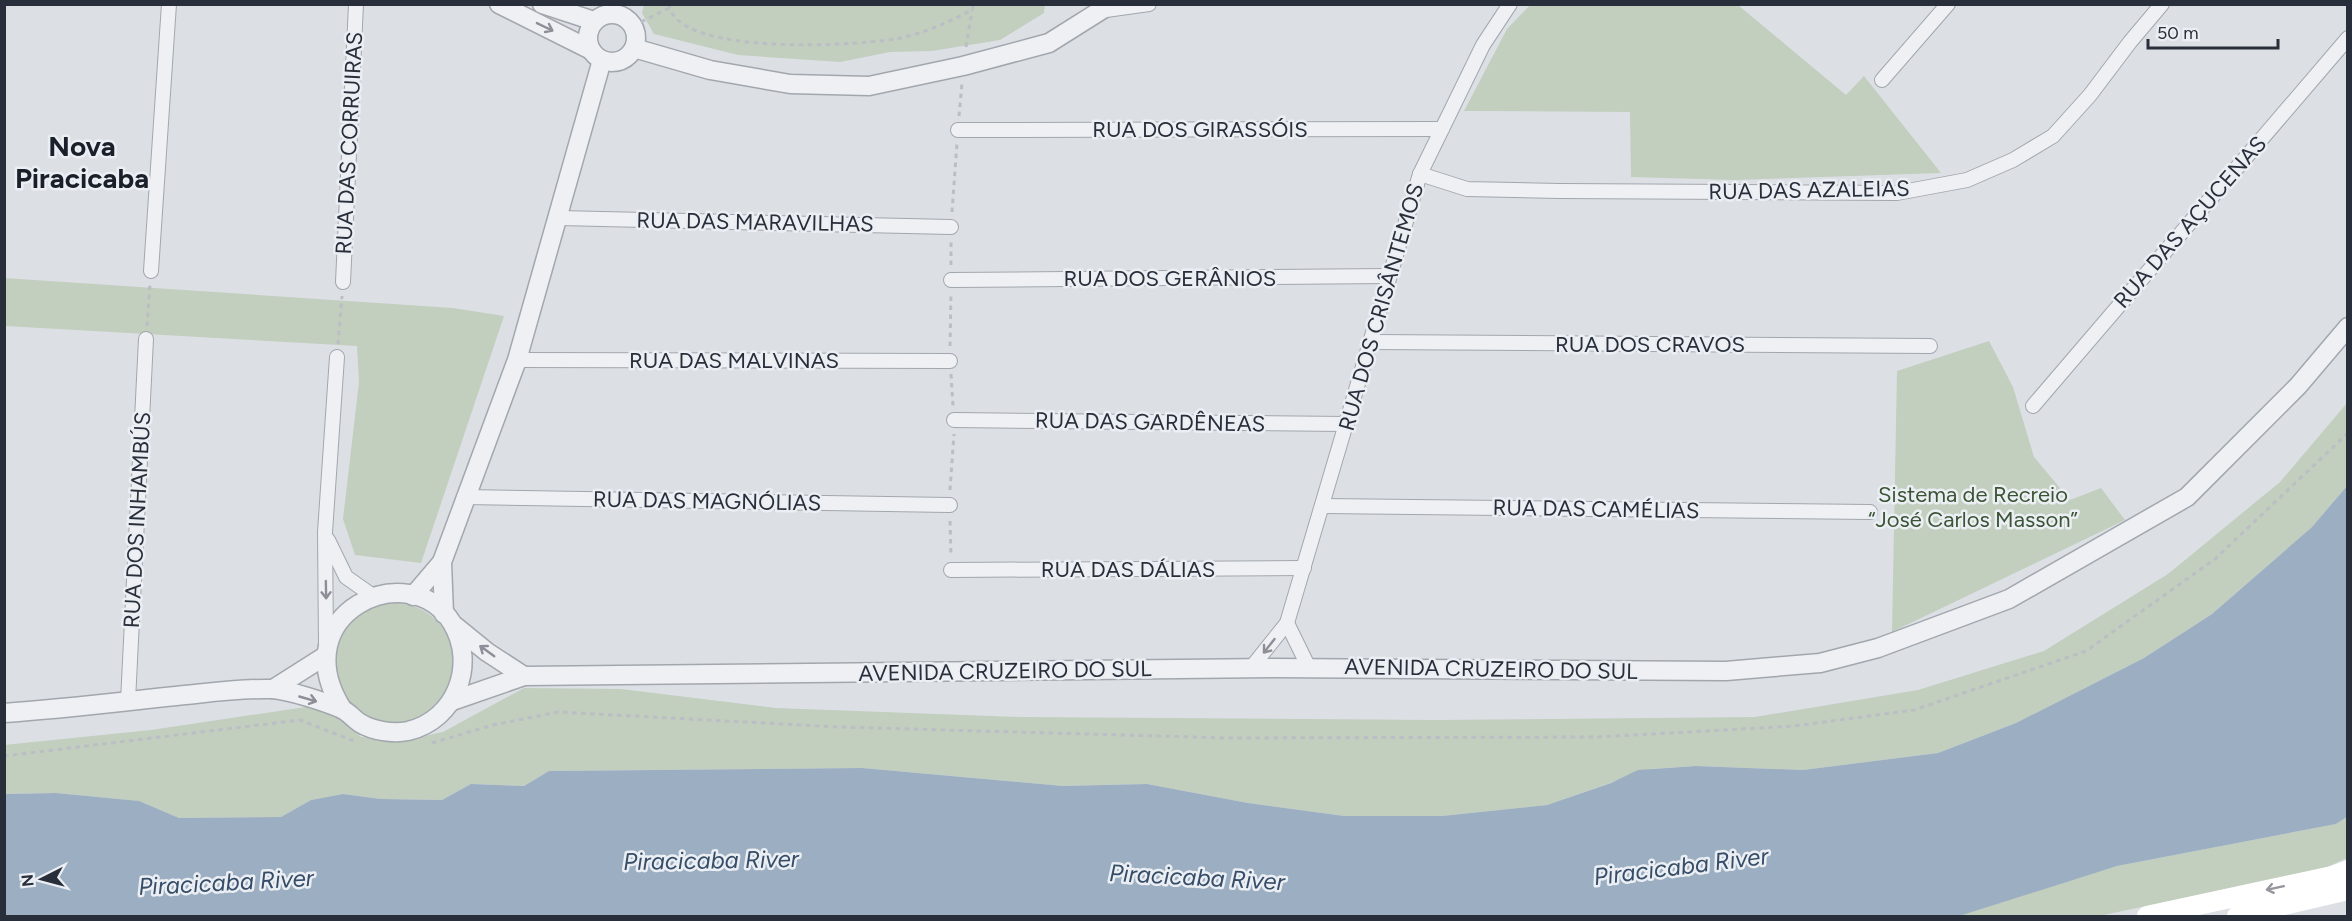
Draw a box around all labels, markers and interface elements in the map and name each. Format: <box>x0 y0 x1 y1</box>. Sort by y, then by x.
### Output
scale bar <box>2148 12 2278 50</box>
one-way arrow <box>535 22 553 34</box>
text: 50 m <box>2157 22 2199 44</box>
street label: RUA DAS CORRUIRAS <box>330 31 368 255</box>
street label: RUA DOS GIRASSÓIS <box>1092 116 1308 143</box>
district label: Nova Piracicaba <box>15 129 149 195</box>
street label: RUA DAS AÇUCENAS <box>2108 130 2272 314</box>
street label: RUA DAS AZALEIAS <box>1708 175 1910 205</box>
street label: RUA DOS CRISÂNTEMOS <box>1333 180 1429 434</box>
street label: RUA DAS MARAVILHAS <box>636 206 874 238</box>
street label: RUA DOS GERÂNIOS <box>1064 265 1276 292</box>
street label: RUA DOS CRAVOS <box>1555 331 1745 358</box>
street label: RUA DAS MALVINAS <box>629 347 839 374</box>
street label: RUA DAS GARDÊNEAS <box>1035 406 1265 438</box>
street label: RUA DOS INHAMBÚS <box>118 411 156 629</box>
park label: Sistema de Recreio “José Carlos Masson” <box>1868 481 2078 533</box>
street label: RUA DAS MAGNÓLIAS <box>593 486 821 516</box>
street label: RUA DAS CAMÉLIAS <box>1492 494 1700 524</box>
street label: RUA DAS DÁLIAS <box>1041 556 1215 583</box>
one-way arrow <box>320 580 331 600</box>
one-way arrow <box>1263 638 1276 654</box>
one-way arrow <box>479 645 495 657</box>
street label: AVENIDA CRUZEIRO DO SUL <box>1344 653 1638 685</box>
street label: AVENIDA CRUZEIRO DO SUL <box>858 655 1152 687</box>
one-way arrow <box>298 694 317 705</box>
water label: Piracicaba River <box>1592 841 1771 891</box>
water label: Piracicaba River <box>623 844 800 876</box>
north arrow <box>12 849 72 909</box>
water label: Piracicaba River <box>1108 858 1286 896</box>
water label: Piracicaba River <box>137 863 315 901</box>
text: N <box>17 873 38 888</box>
one-way arrow <box>2265 883 2284 895</box>

